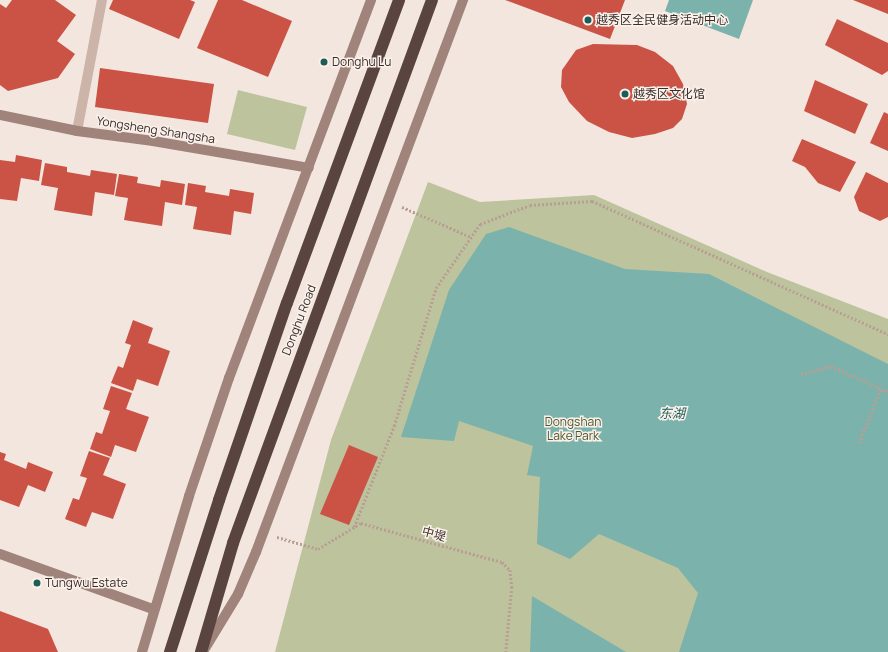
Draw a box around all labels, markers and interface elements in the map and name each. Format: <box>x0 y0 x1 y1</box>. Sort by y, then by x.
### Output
place label: 越秀区全民健身活动中心 <box>596 13 728 27</box>
marker: 越秀区全民健身活动中心 <box>583 15 593 25</box>
place label: Donghu Lu <box>332 55 391 69</box>
marker: Donghu Lu <box>319 57 329 67</box>
place label: 越秀区文化馆 <box>633 87 705 101</box>
marker: 越秀区文化馆 <box>620 89 630 99</box>
street label: Yongsheng Shangsha <box>96 114 216 146</box>
street label: Donghu Road <box>279 283 319 357</box>
water label: 东湖 <box>659 405 685 421</box>
park label: Dongshan Lake Park <box>545 415 601 443</box>
street label: 中堤 <box>421 524 447 544</box>
place label: Tungwu Estate <box>45 576 128 590</box>
marker: Tungwu Estate <box>32 578 42 588</box>

